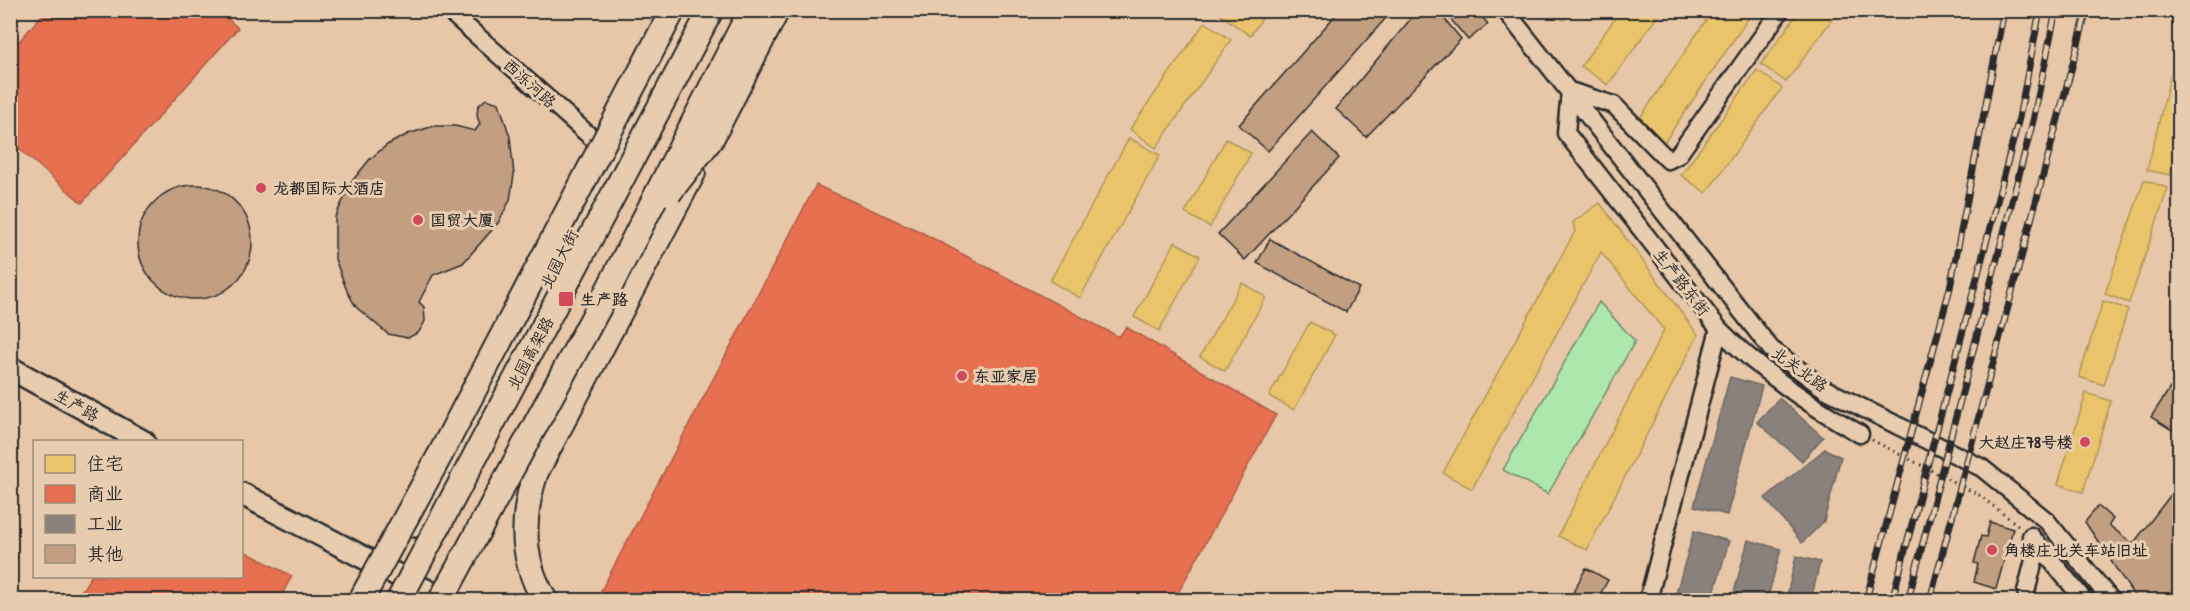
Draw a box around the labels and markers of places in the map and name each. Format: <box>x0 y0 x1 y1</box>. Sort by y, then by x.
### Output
place label: 龙都国际大酒店 <box>273 177 385 199</box>
marker: 龙都国际大酒店 <box>254 181 268 195</box>
place label: 国贸大厦 <box>430 209 494 231</box>
marker: 国贸大厦 <box>411 213 425 227</box>
place label: 生产路 <box>580 288 628 310</box>
marker: 生产路 <box>557 290 575 308</box>
place label: 东亚家居 <box>974 365 1038 387</box>
marker: 东亚家居 <box>955 369 969 383</box>
place label: 大赵庄78号楼 <box>1978 431 2073 453</box>
marker: 大赵庄78号楼 <box>2078 435 2092 449</box>
place label: 角楼庄北关车站旧址 <box>2004 539 2148 561</box>
marker: 角楼庄北关车站旧址 <box>1985 543 1999 557</box>

